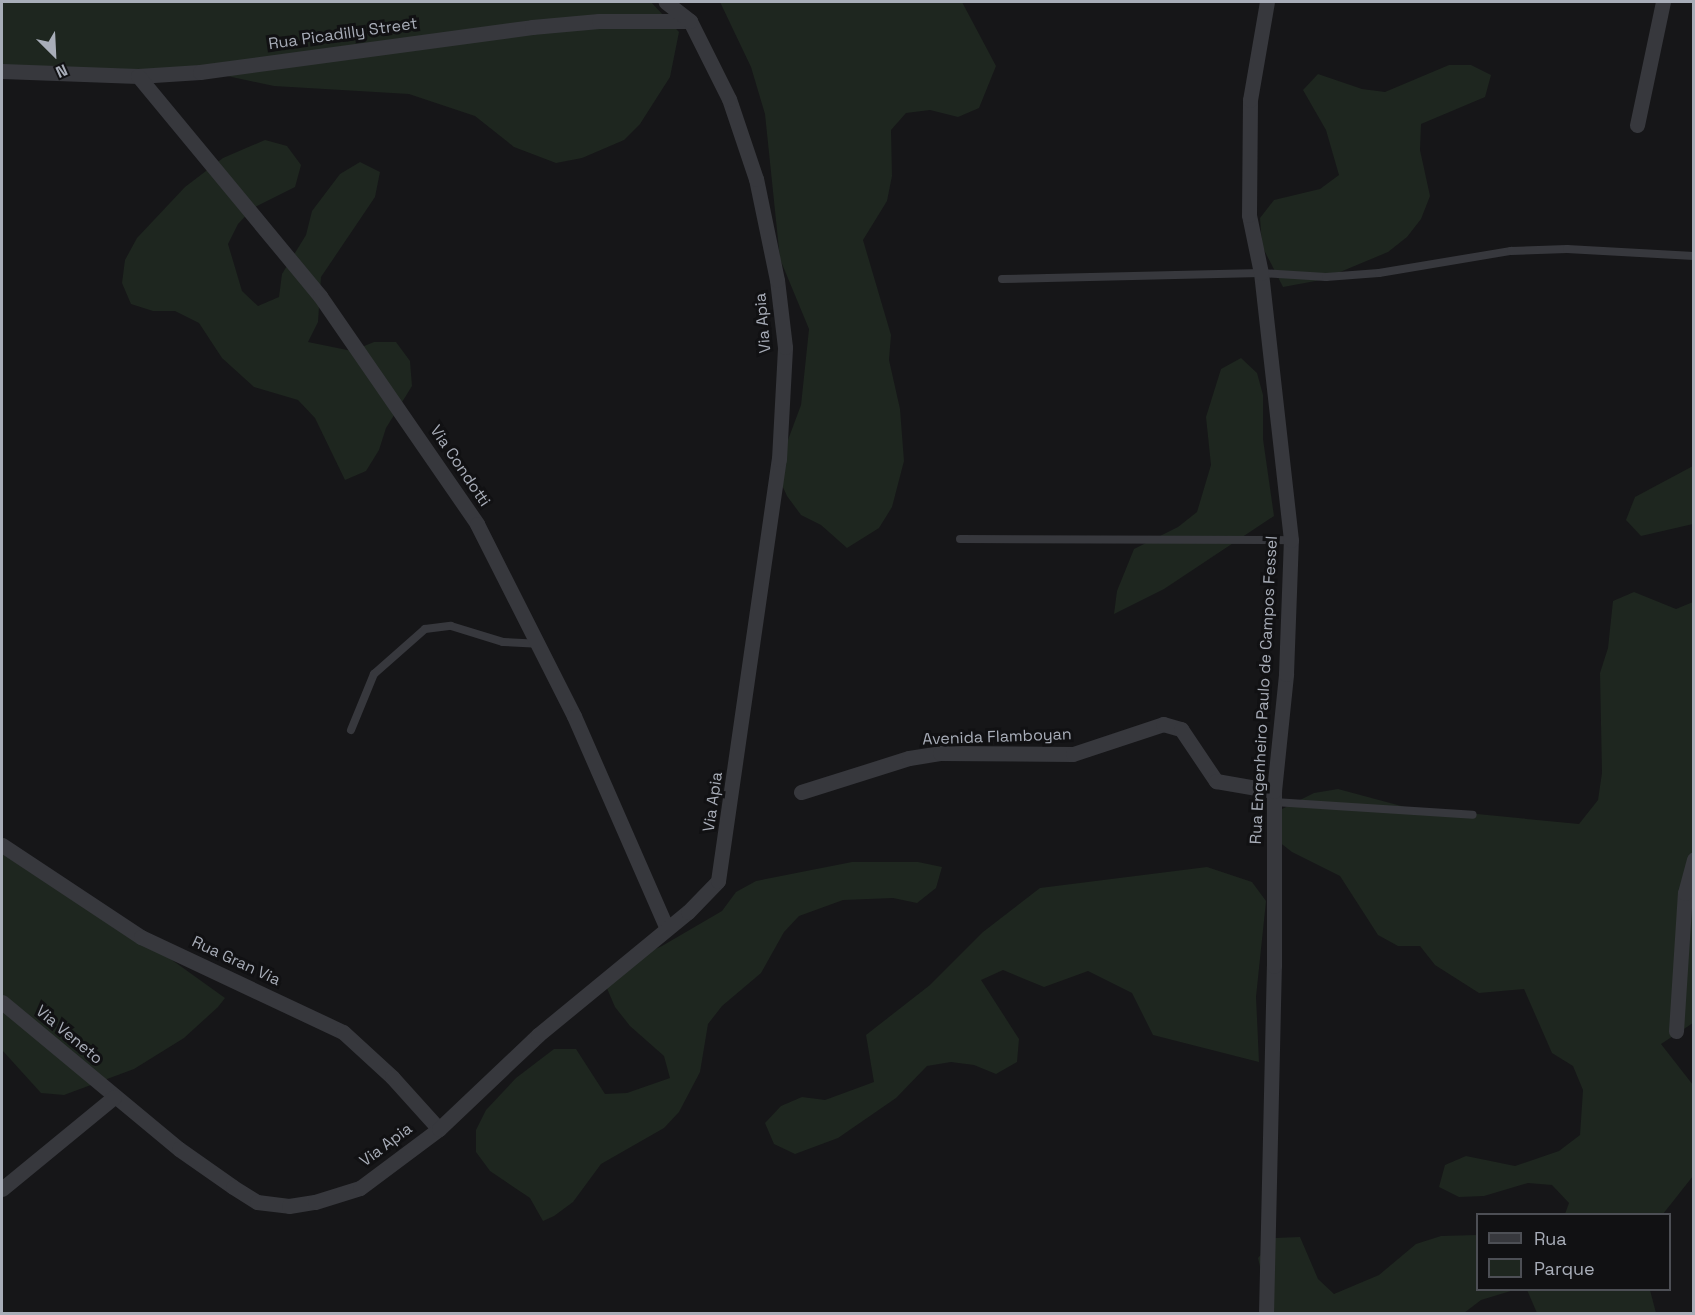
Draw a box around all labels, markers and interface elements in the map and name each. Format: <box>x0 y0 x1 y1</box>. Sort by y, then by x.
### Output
street label: Rua Picadilly Street <box>267 14 419 54</box>
north arrow <box>24 24 84 84</box>
text: N <box>52 59 71 83</box>
street label: Via Apia <box>751 292 775 354</box>
street label: Via Condotti <box>426 422 494 510</box>
street label: Rua Engenheiro Paulo de Campos Fessel <box>1246 535 1282 845</box>
street label: Avenida Flamboyan <box>922 725 1072 749</box>
street label: Via Apia <box>699 771 727 833</box>
street label: Rua Gran Via <box>189 932 283 990</box>
street label: Via Veneto <box>31 1001 107 1069</box>
street label: Via Apia <box>356 1119 416 1171</box>
legend <box>1476 1213 1671 1291</box>
text: Rua <box>1534 1227 1567 1250</box>
text: Parque <box>1534 1257 1595 1280</box>

